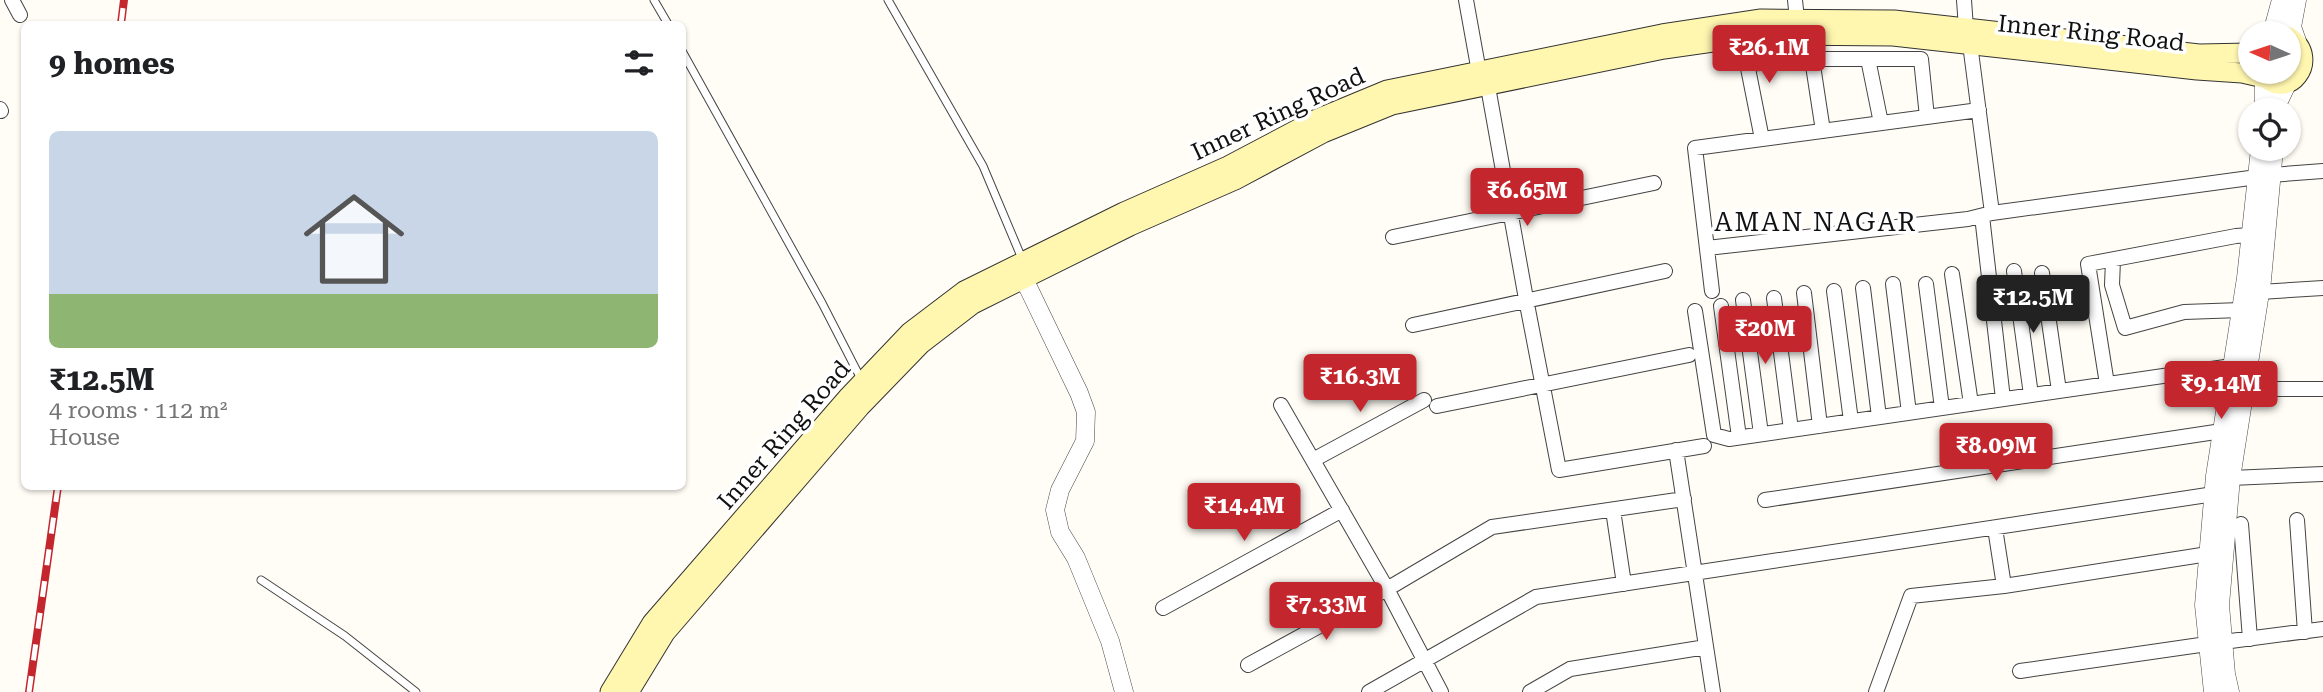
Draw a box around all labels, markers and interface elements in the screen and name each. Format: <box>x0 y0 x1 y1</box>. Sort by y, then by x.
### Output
street label: Inner Ring Road <box>1996 9 2186 57</box>
north arrow <box>2238 21 2301 84</box>
map controls <box>2238 21 2301 161</box>
pin: ₹26.1M <box>1712 25 1826 85</box>
text: ₹26.1M <box>1729 34 1809 61</box>
icon: filters <box>620 44 658 82</box>
text: 9 homes <box>49 46 175 81</box>
street label: Inner Ring Road <box>1187 62 1369 166</box>
button: locate <box>2238 98 2301 161</box>
pin: ₹6.65M <box>1470 168 1584 228</box>
icon: home <box>291 176 417 302</box>
text: ₹6.65M <box>1487 177 1567 204</box>
district label: AMAN NAGAR <box>1714 207 1918 237</box>
pin: ₹12.5M <box>1976 276 2090 335</box>
text: ₹12.5M <box>1993 284 2073 311</box>
pin: ₹20M <box>1724 306 1806 366</box>
text: ₹20M <box>1735 315 1795 342</box>
pin: ₹16.3M <box>1303 354 1417 414</box>
street label: Inner Ring Road <box>712 355 856 515</box>
text: ₹12.5M <box>49 362 155 397</box>
pin: ₹9.14M <box>2164 362 2278 421</box>
text: ₹16.3M <box>1320 363 1400 390</box>
text: ₹9.14M <box>2181 370 2261 397</box>
text: 4 rooms · 112 m² <box>49 397 227 424</box>
text: House <box>49 424 120 451</box>
pin: ₹8.09M <box>1939 424 2053 483</box>
text: ₹8.09M <box>1956 432 2036 459</box>
pin: ₹14.4M <box>1187 484 1301 543</box>
text: ₹14.4M <box>1204 492 1284 519</box>
pin: ₹7.33M <box>1269 582 1383 642</box>
text: ₹7.33M <box>1286 591 1366 618</box>

